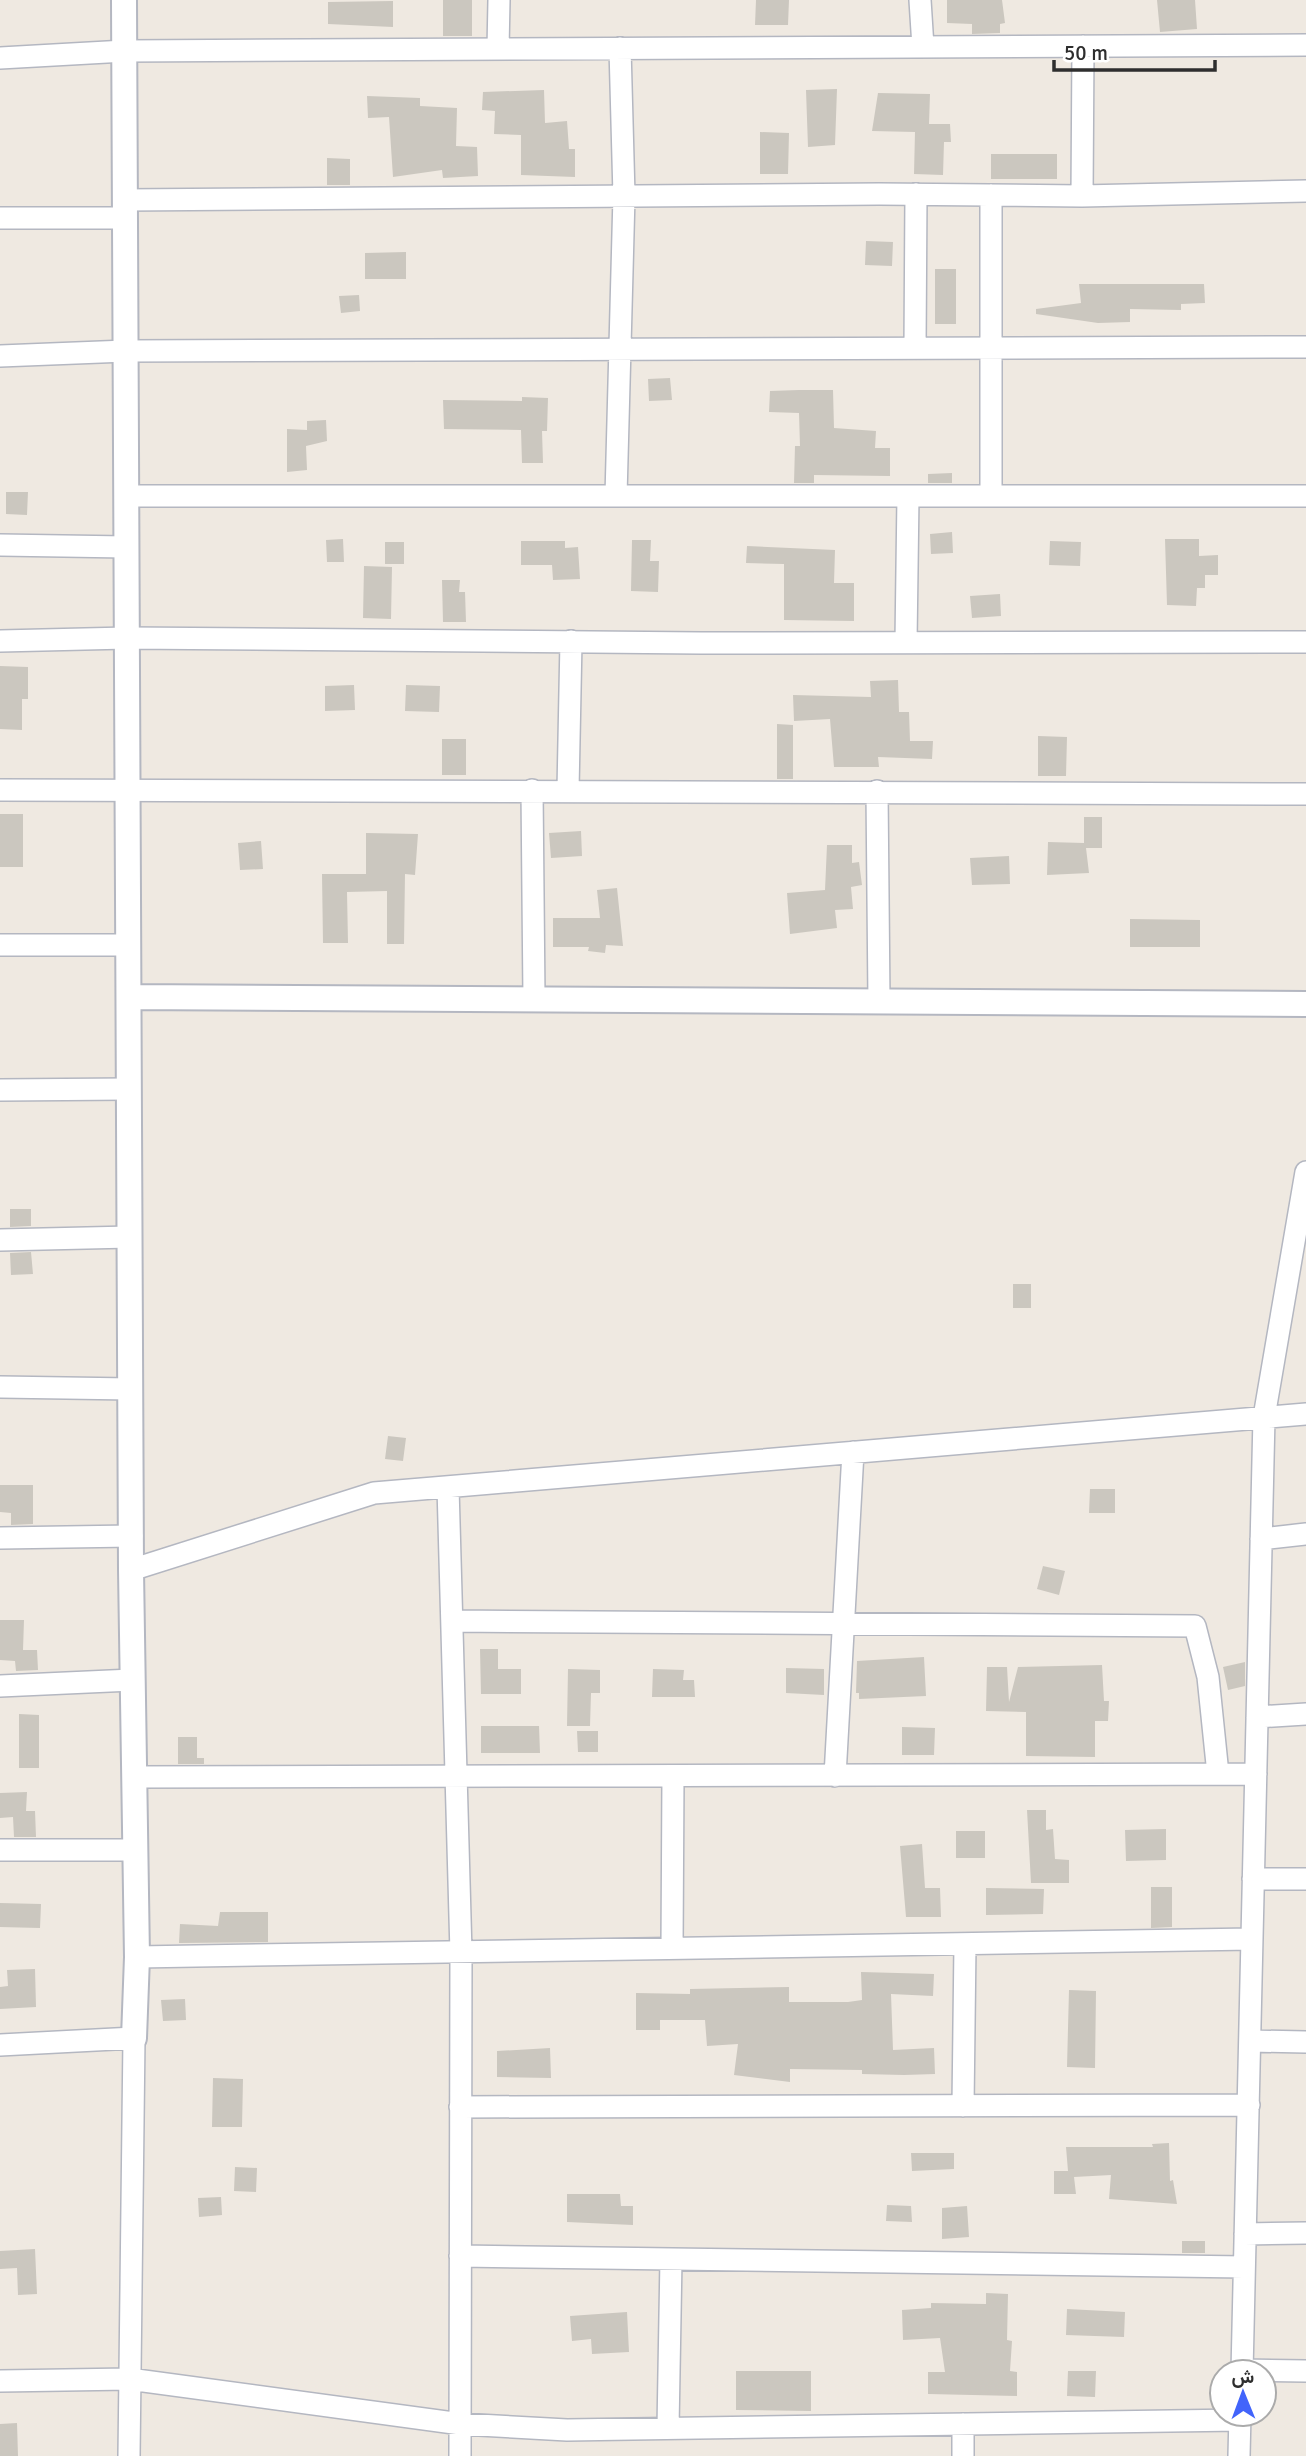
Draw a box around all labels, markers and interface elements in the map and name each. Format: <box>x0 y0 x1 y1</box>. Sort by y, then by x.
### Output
scale bar <box>1054 28 1215 72</box>
text: 50 m <box>1064 40 1108 66</box>
north arrow <box>1208 2358 1278 2428</box>
text: ش <box>1231 2365 1255 2389</box>

